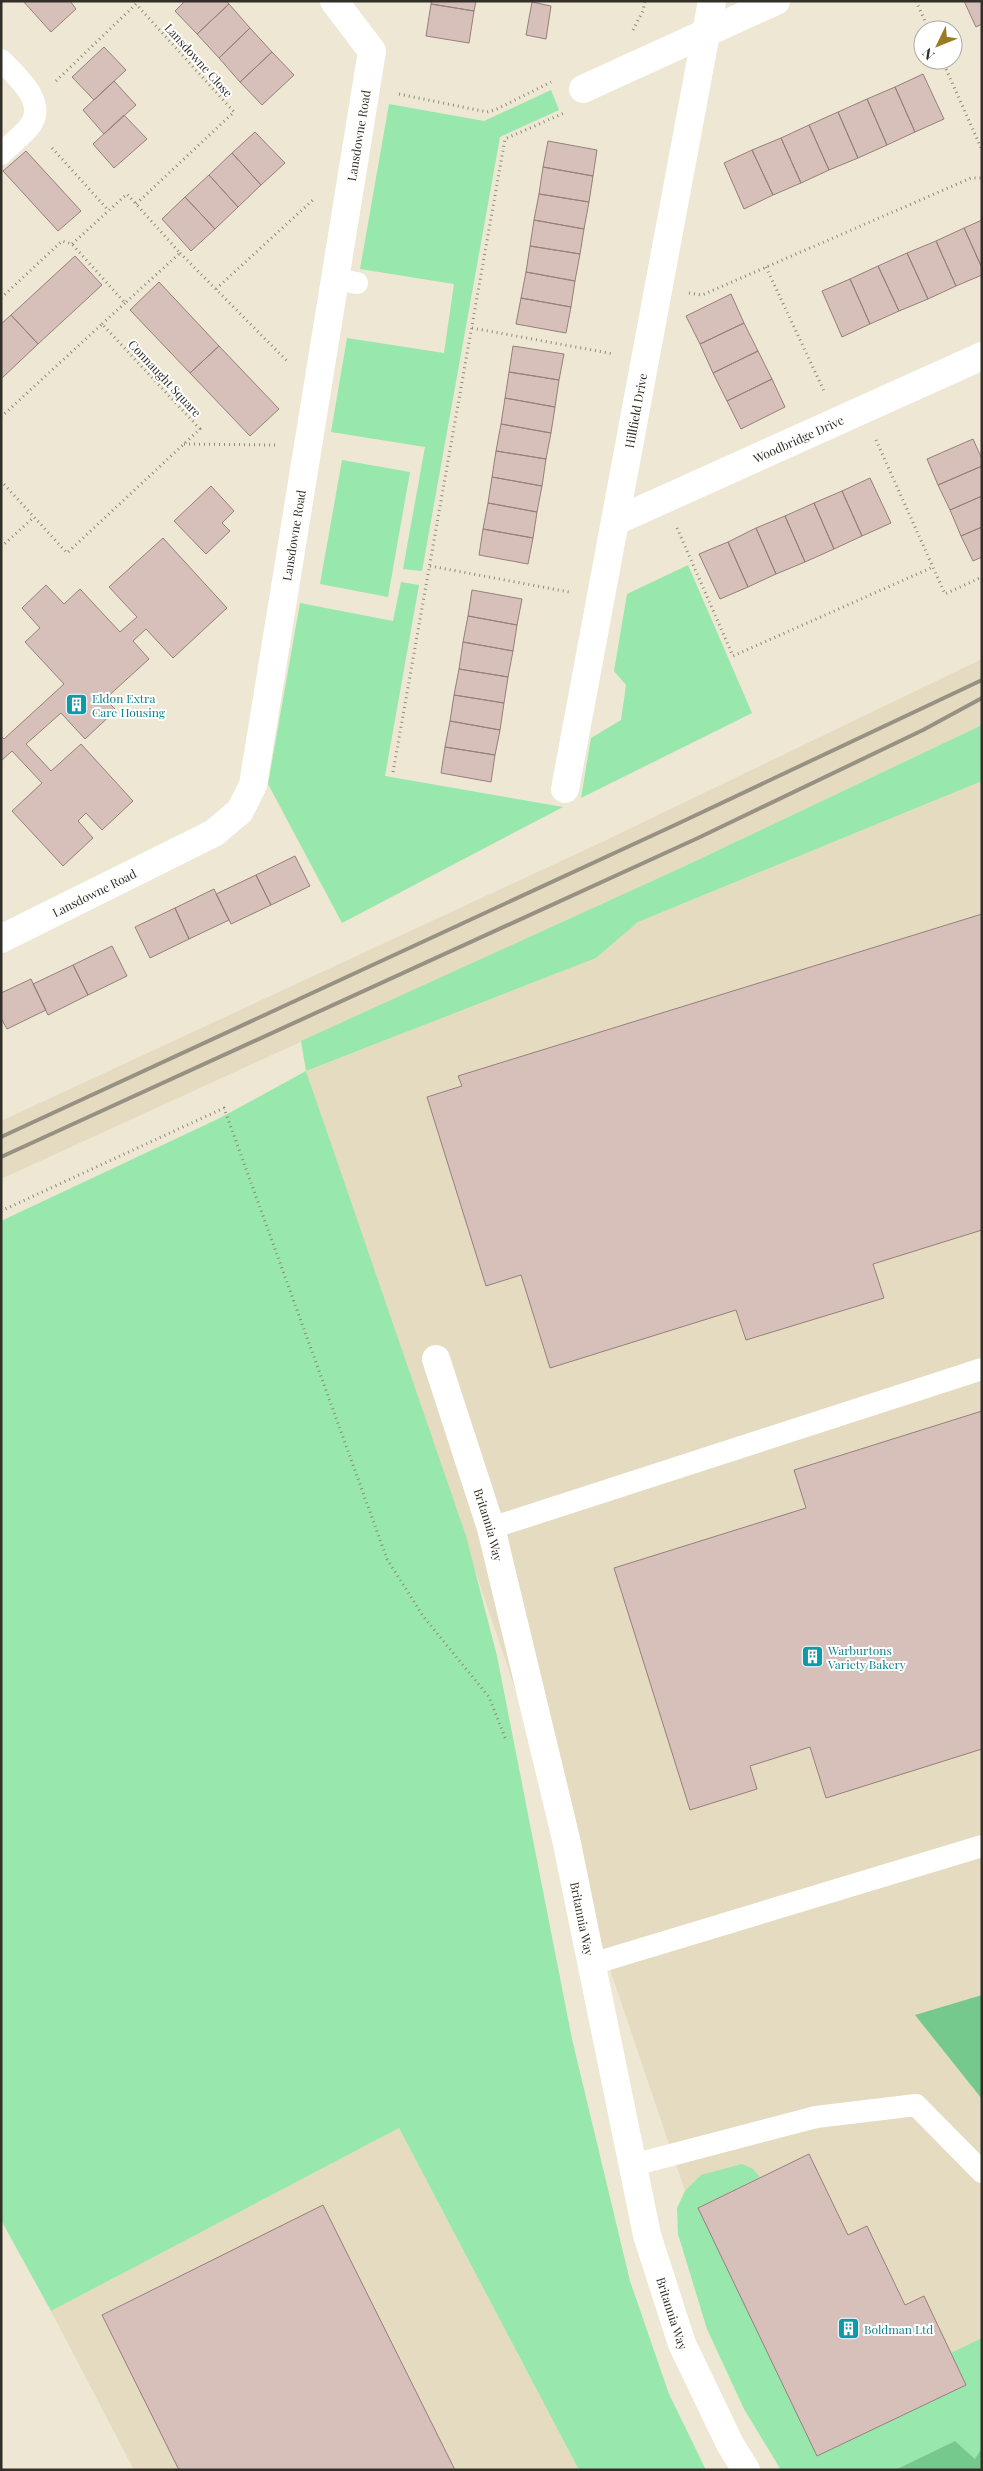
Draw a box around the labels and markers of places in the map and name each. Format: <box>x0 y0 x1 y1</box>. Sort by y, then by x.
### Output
place label: Eldon Extra Care Housing <box>92 690 166 720</box>
building icon: Eldon Extra Care Housing <box>64 693 88 717</box>
place label: Warburtons Variety Bakery <box>827 1642 906 1672</box>
building icon: Warburtons Variety Bakery <box>800 1645 824 1669</box>
building icon: Boldman Ltd <box>836 2317 860 2341</box>
place label: Boldman Ltd <box>864 2321 933 2337</box>

